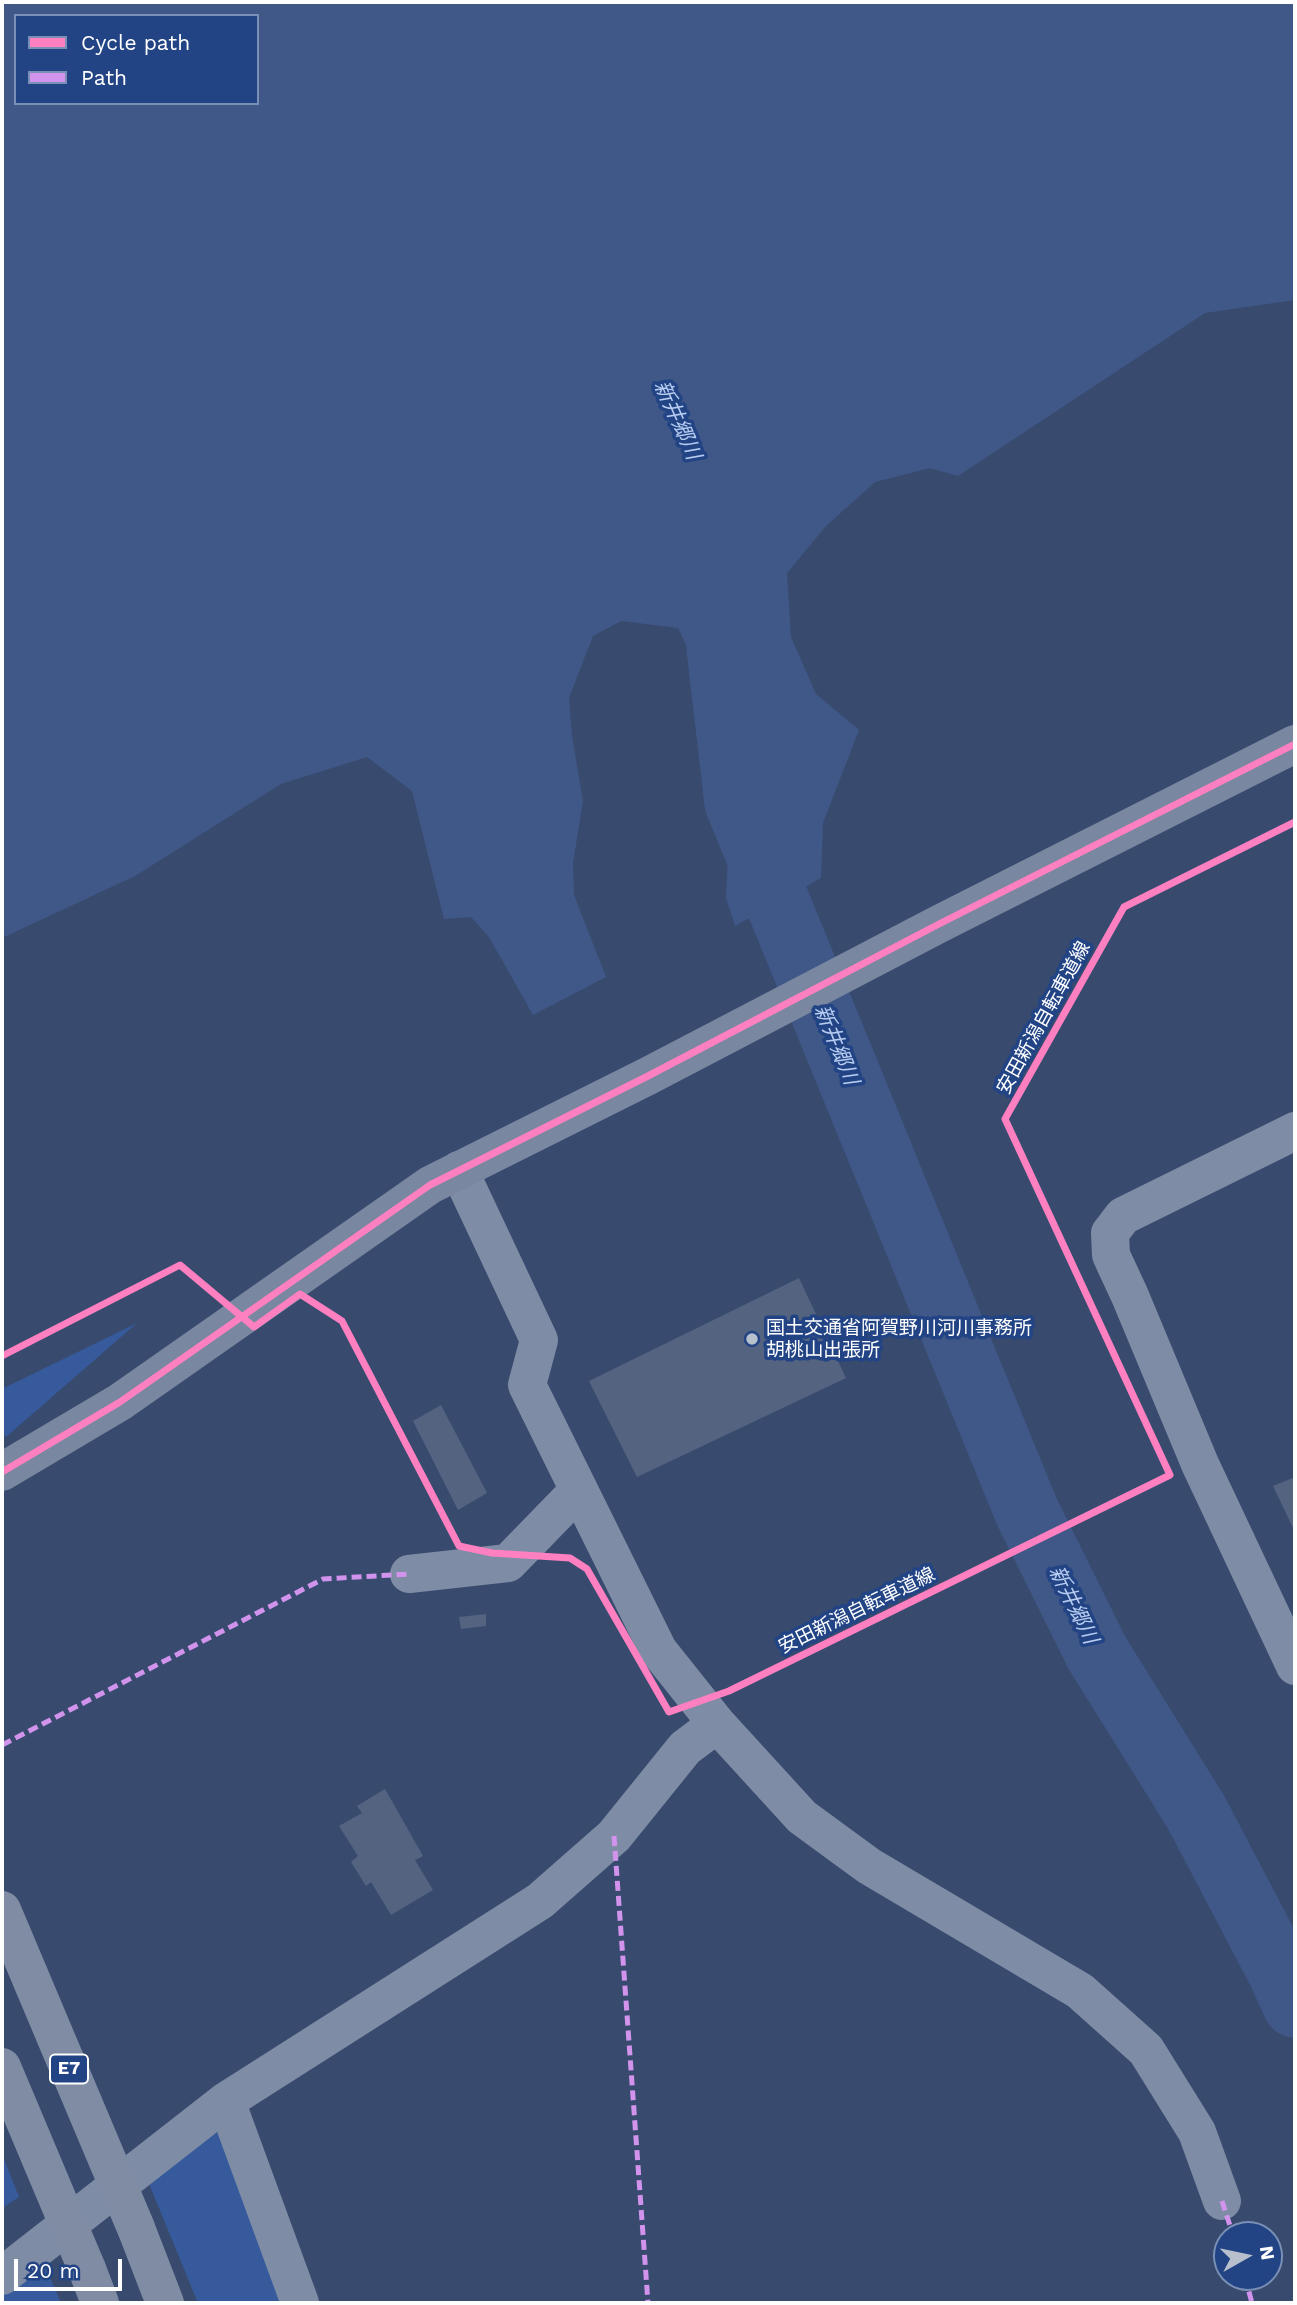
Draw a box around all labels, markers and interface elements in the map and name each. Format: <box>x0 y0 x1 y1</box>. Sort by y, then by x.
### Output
legend <box>14 14 259 105</box>
text: Cycle path <box>81 30 190 55</box>
text: Path <box>81 65 127 90</box>
water label: 新井郷川 <box>648 377 706 463</box>
street label: 安田新潟自転車道線 <box>993 938 1095 1098</box>
water label: 新井郷川 <box>809 1001 863 1089</box>
place label: 国土交通省阿賀野川河川事務所 胡桃山出張所 <box>766 1317 1032 1361</box>
marker: 国土交通省阿賀野川河川事務所 胡桃山出張所 <box>744 1331 760 1347</box>
water label: 新井郷川 <box>1043 1562 1103 1648</box>
street label: 安田新潟自転車道線 <box>775 1563 939 1659</box>
road number: E7 <box>50 2054 88 2084</box>
north arrow <box>1213 2221 1283 2291</box>
text: N <box>1255 2244 1280 2262</box>
scale bar <box>18 2246 126 2290</box>
text: 20 m <box>27 2258 79 2283</box>

